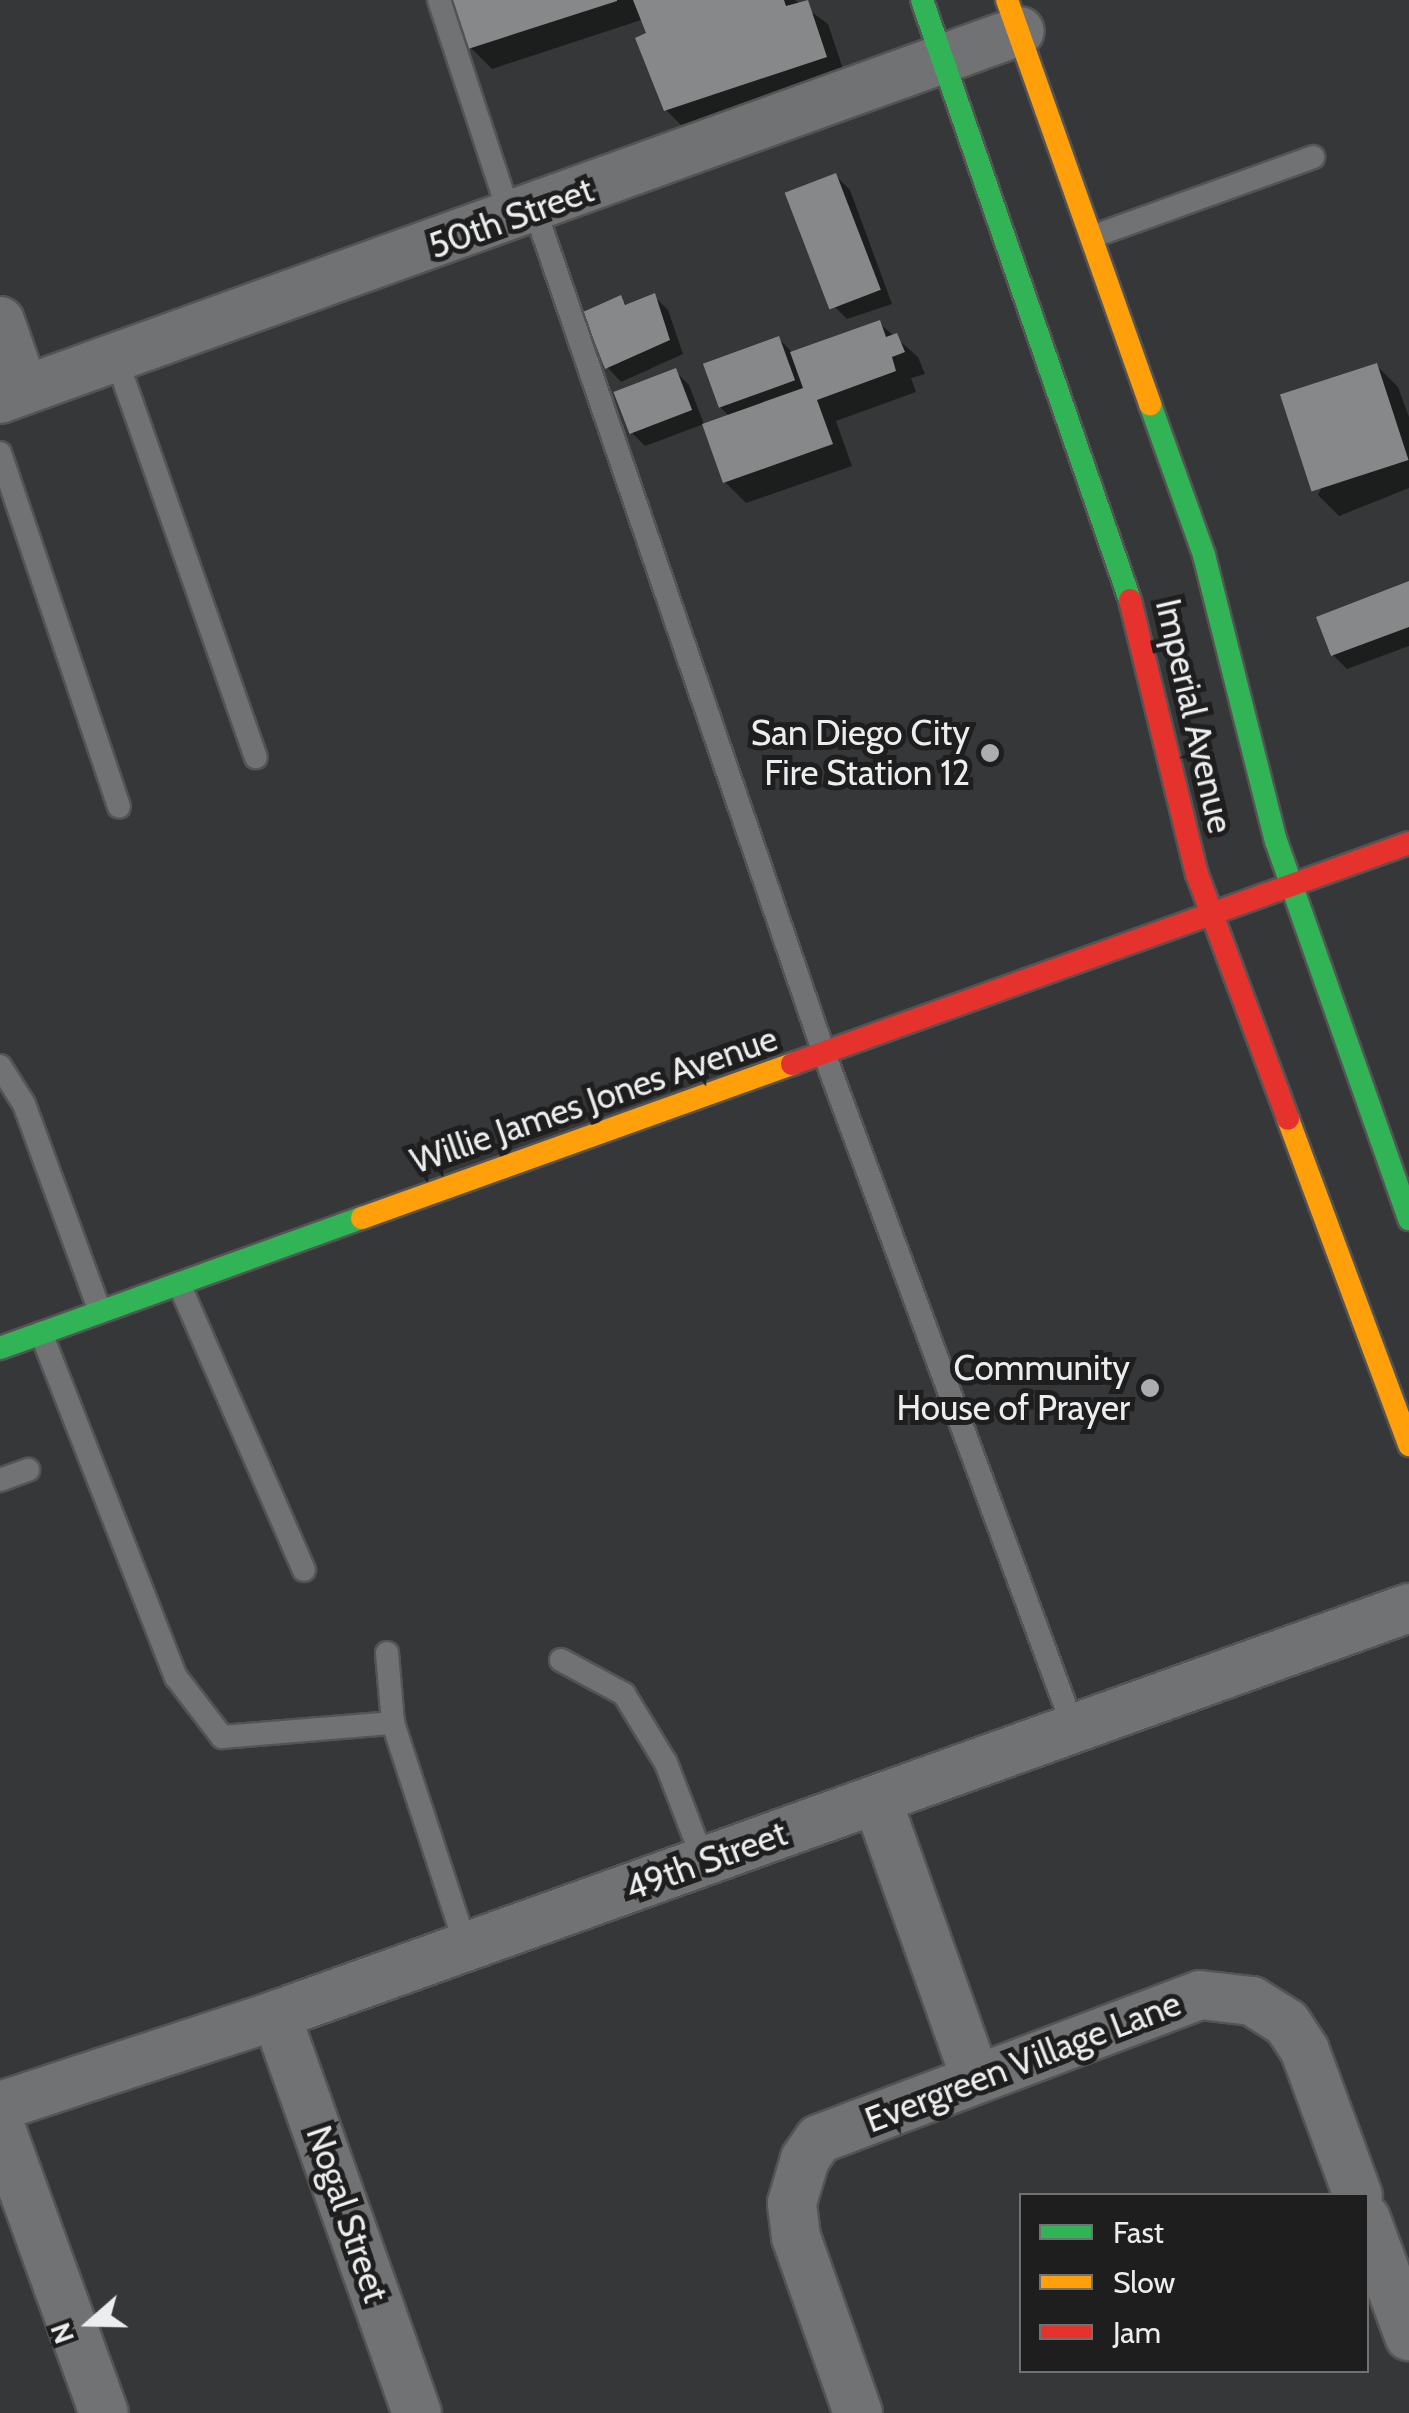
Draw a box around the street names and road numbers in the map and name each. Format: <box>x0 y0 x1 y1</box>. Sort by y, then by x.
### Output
street label: 50th Street <box>423 169 599 267</box>
street label: Imperial Avenue <box>1147 595 1241 837</box>
street label: Willie James Jones Avenue <box>405 1017 783 1183</box>
street label: 49th Street <box>620 1812 792 1910</box>
street label: Evergreen Village Lane <box>859 1982 1187 2142</box>
street label: Nogal Street <box>297 2120 397 2308</box>

